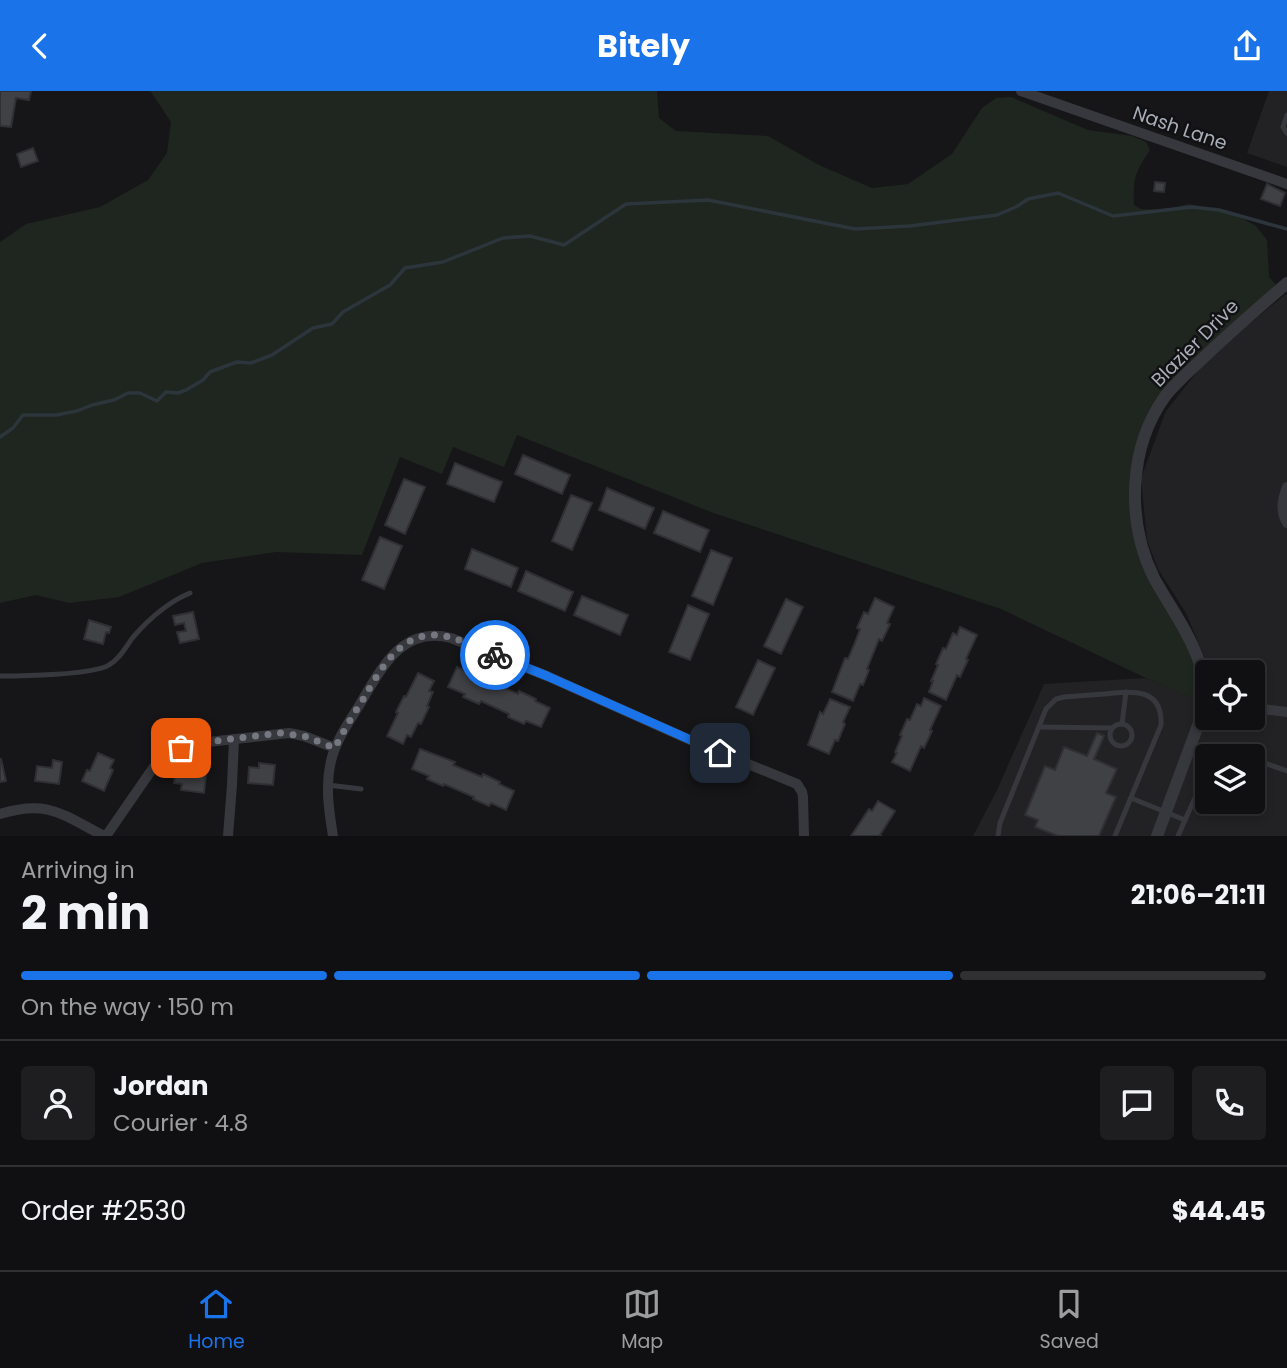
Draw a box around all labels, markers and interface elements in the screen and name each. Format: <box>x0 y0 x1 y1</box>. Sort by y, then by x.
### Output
text: Bitely <box>597 23 690 68</box>
icon: back <box>21 27 59 65</box>
icon: share <box>1228 27 1266 65</box>
street label: Nash Lane <box>1129 99 1231 157</box>
street label: Blazier Drive <box>1145 293 1245 393</box>
courier <box>460 620 530 690</box>
icon: bike <box>476 636 514 674</box>
map controls <box>1195 660 1265 814</box>
button: locate <box>1195 660 1265 730</box>
pin <box>151 718 211 778</box>
pin <box>690 723 750 783</box>
icon: bag <box>162 729 200 767</box>
icon: home <box>701 734 739 772</box>
button: layers <box>1195 744 1265 814</box>
text: Arriving in <box>21 854 135 886</box>
text: 21:06–21:11 <box>1131 877 1266 913</box>
text: 2 min <box>21 881 150 945</box>
text: On the way · 150 m <box>21 991 234 1023</box>
button: person <box>21 1066 95 1140</box>
button: chat <box>1100 1066 1174 1140</box>
button: phone <box>1192 1066 1266 1140</box>
text: Jordan <box>113 1068 209 1104</box>
text: Courier · 4.8 <box>113 1107 248 1139</box>
text: Order #2530 <box>21 1193 186 1229</box>
text: $44.45 <box>1172 1193 1266 1229</box>
tab: Home <box>188 1285 245 1356</box>
tab: Map <box>621 1285 663 1356</box>
tab: Saved <box>1040 1285 1099 1356</box>

